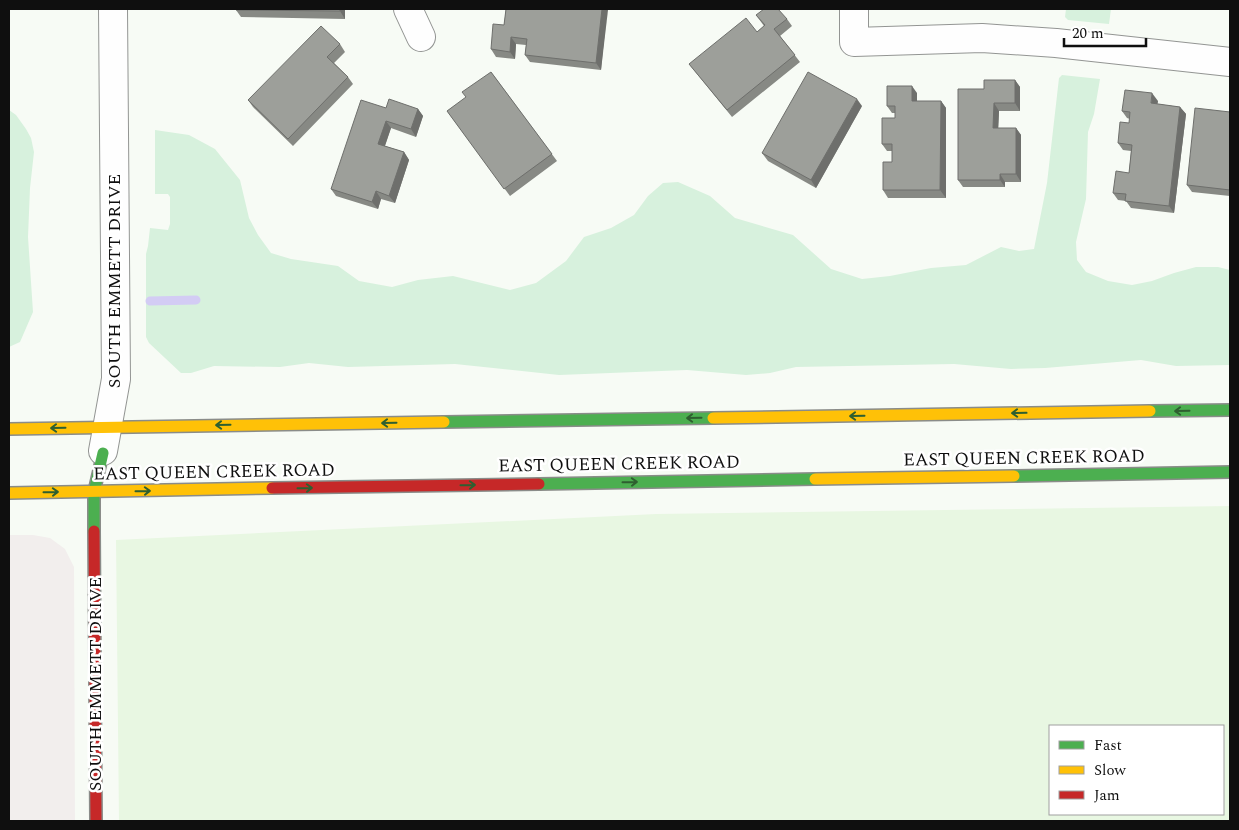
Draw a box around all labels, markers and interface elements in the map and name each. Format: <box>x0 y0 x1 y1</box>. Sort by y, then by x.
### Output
scale bar <box>1064 15 1146 47</box>
text: 20 m <box>1072 22 1104 45</box>
street label: SOUTH EMMETT DRIVE <box>101 174 128 388</box>
one-way arrow <box>1174 406 1190 415</box>
one-way arrow <box>1011 408 1028 418</box>
one-way arrow <box>849 411 865 421</box>
one-way arrow <box>686 414 702 423</box>
one-way arrow <box>381 418 398 428</box>
one-way arrow <box>215 420 231 430</box>
one-way arrow <box>51 424 67 433</box>
street label: EAST QUEEN CREEK ROAD <box>903 442 1145 474</box>
street label: EAST QUEEN CREEK ROAD <box>498 448 740 480</box>
street label: EAST QUEEN CREEK ROAD <box>93 456 335 488</box>
one-way arrow <box>622 477 638 487</box>
one-way arrow <box>460 480 476 490</box>
one-way arrow <box>297 483 313 493</box>
one-way arrow <box>134 486 151 496</box>
one-way arrow <box>43 487 59 497</box>
street label: SOUTH EMMETT DRIVE <box>82 577 109 791</box>
legend <box>1049 725 1224 815</box>
text: Fast <box>1094 734 1122 757</box>
text: Slow <box>1094 759 1126 782</box>
text: Jam <box>1094 784 1120 807</box>

